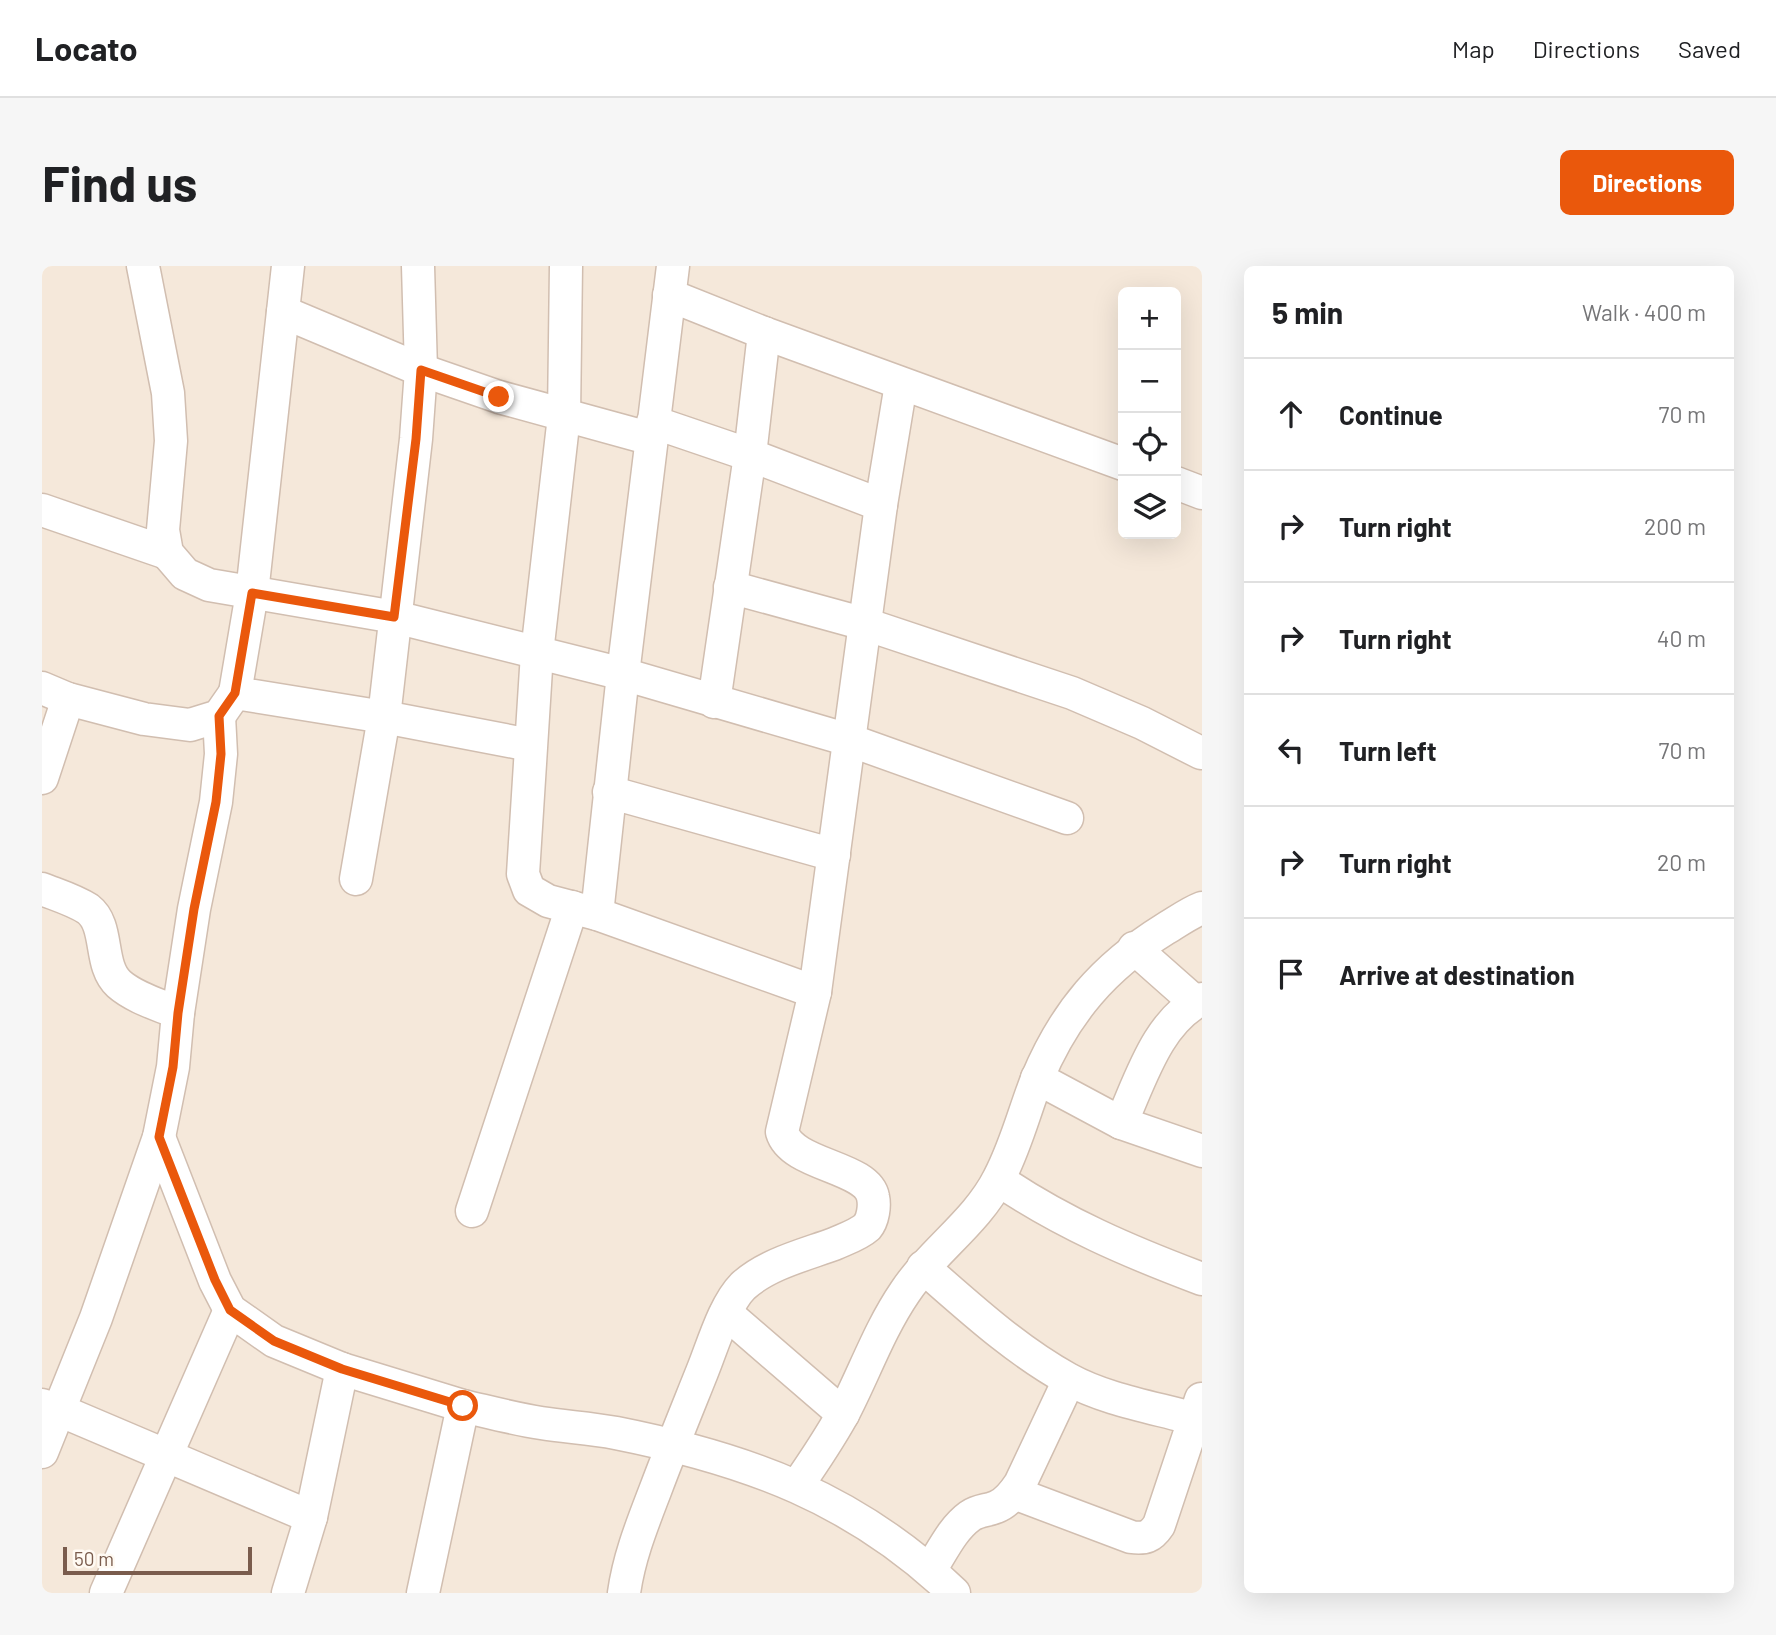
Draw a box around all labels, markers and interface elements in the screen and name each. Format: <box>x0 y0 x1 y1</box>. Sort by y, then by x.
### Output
text: Locato <box>35 28 138 68</box>
text: Map <box>1452 34 1495 63</box>
text: Directions <box>1533 34 1640 63</box>
text: Saved <box>1678 34 1741 63</box>
button: Directions <box>1560 150 1734 215</box>
text: Find us <box>42 153 197 212</box>
map controls <box>1118 287 1181 539</box>
button: + <box>1118 287 1181 350</box>
text: 5 min <box>1272 294 1343 330</box>
text: Walk · 400 m <box>1582 298 1706 326</box>
button: − <box>1118 350 1181 413</box>
route end <box>483 381 514 412</box>
icon: ahead <box>1272 395 1310 433</box>
text: Continue <box>1339 399 1443 430</box>
text: 70 m <box>1659 400 1706 428</box>
button: locate <box>1118 413 1181 476</box>
button: layers <box>1118 476 1181 539</box>
icon: right <box>1272 507 1310 545</box>
text: Turn right <box>1339 511 1452 542</box>
text: 200 m <box>1644 512 1706 540</box>
icon: right <box>1272 619 1310 657</box>
text: Turn right <box>1339 623 1452 654</box>
text: 40 m <box>1657 624 1706 652</box>
icon: left <box>1272 731 1310 769</box>
text: Turn left <box>1339 735 1437 766</box>
text: 70 m <box>1659 736 1706 764</box>
icon: right <box>1272 843 1310 881</box>
text: Turn right <box>1339 847 1452 878</box>
text: 20 m <box>1657 848 1706 876</box>
icon: arrive <box>1272 955 1310 993</box>
text: Arrive at destination <box>1339 959 1575 990</box>
route start <box>447 1390 478 1421</box>
scale bar <box>63 1544 252 1576</box>
text: 50 m <box>74 1547 114 1570</box>

